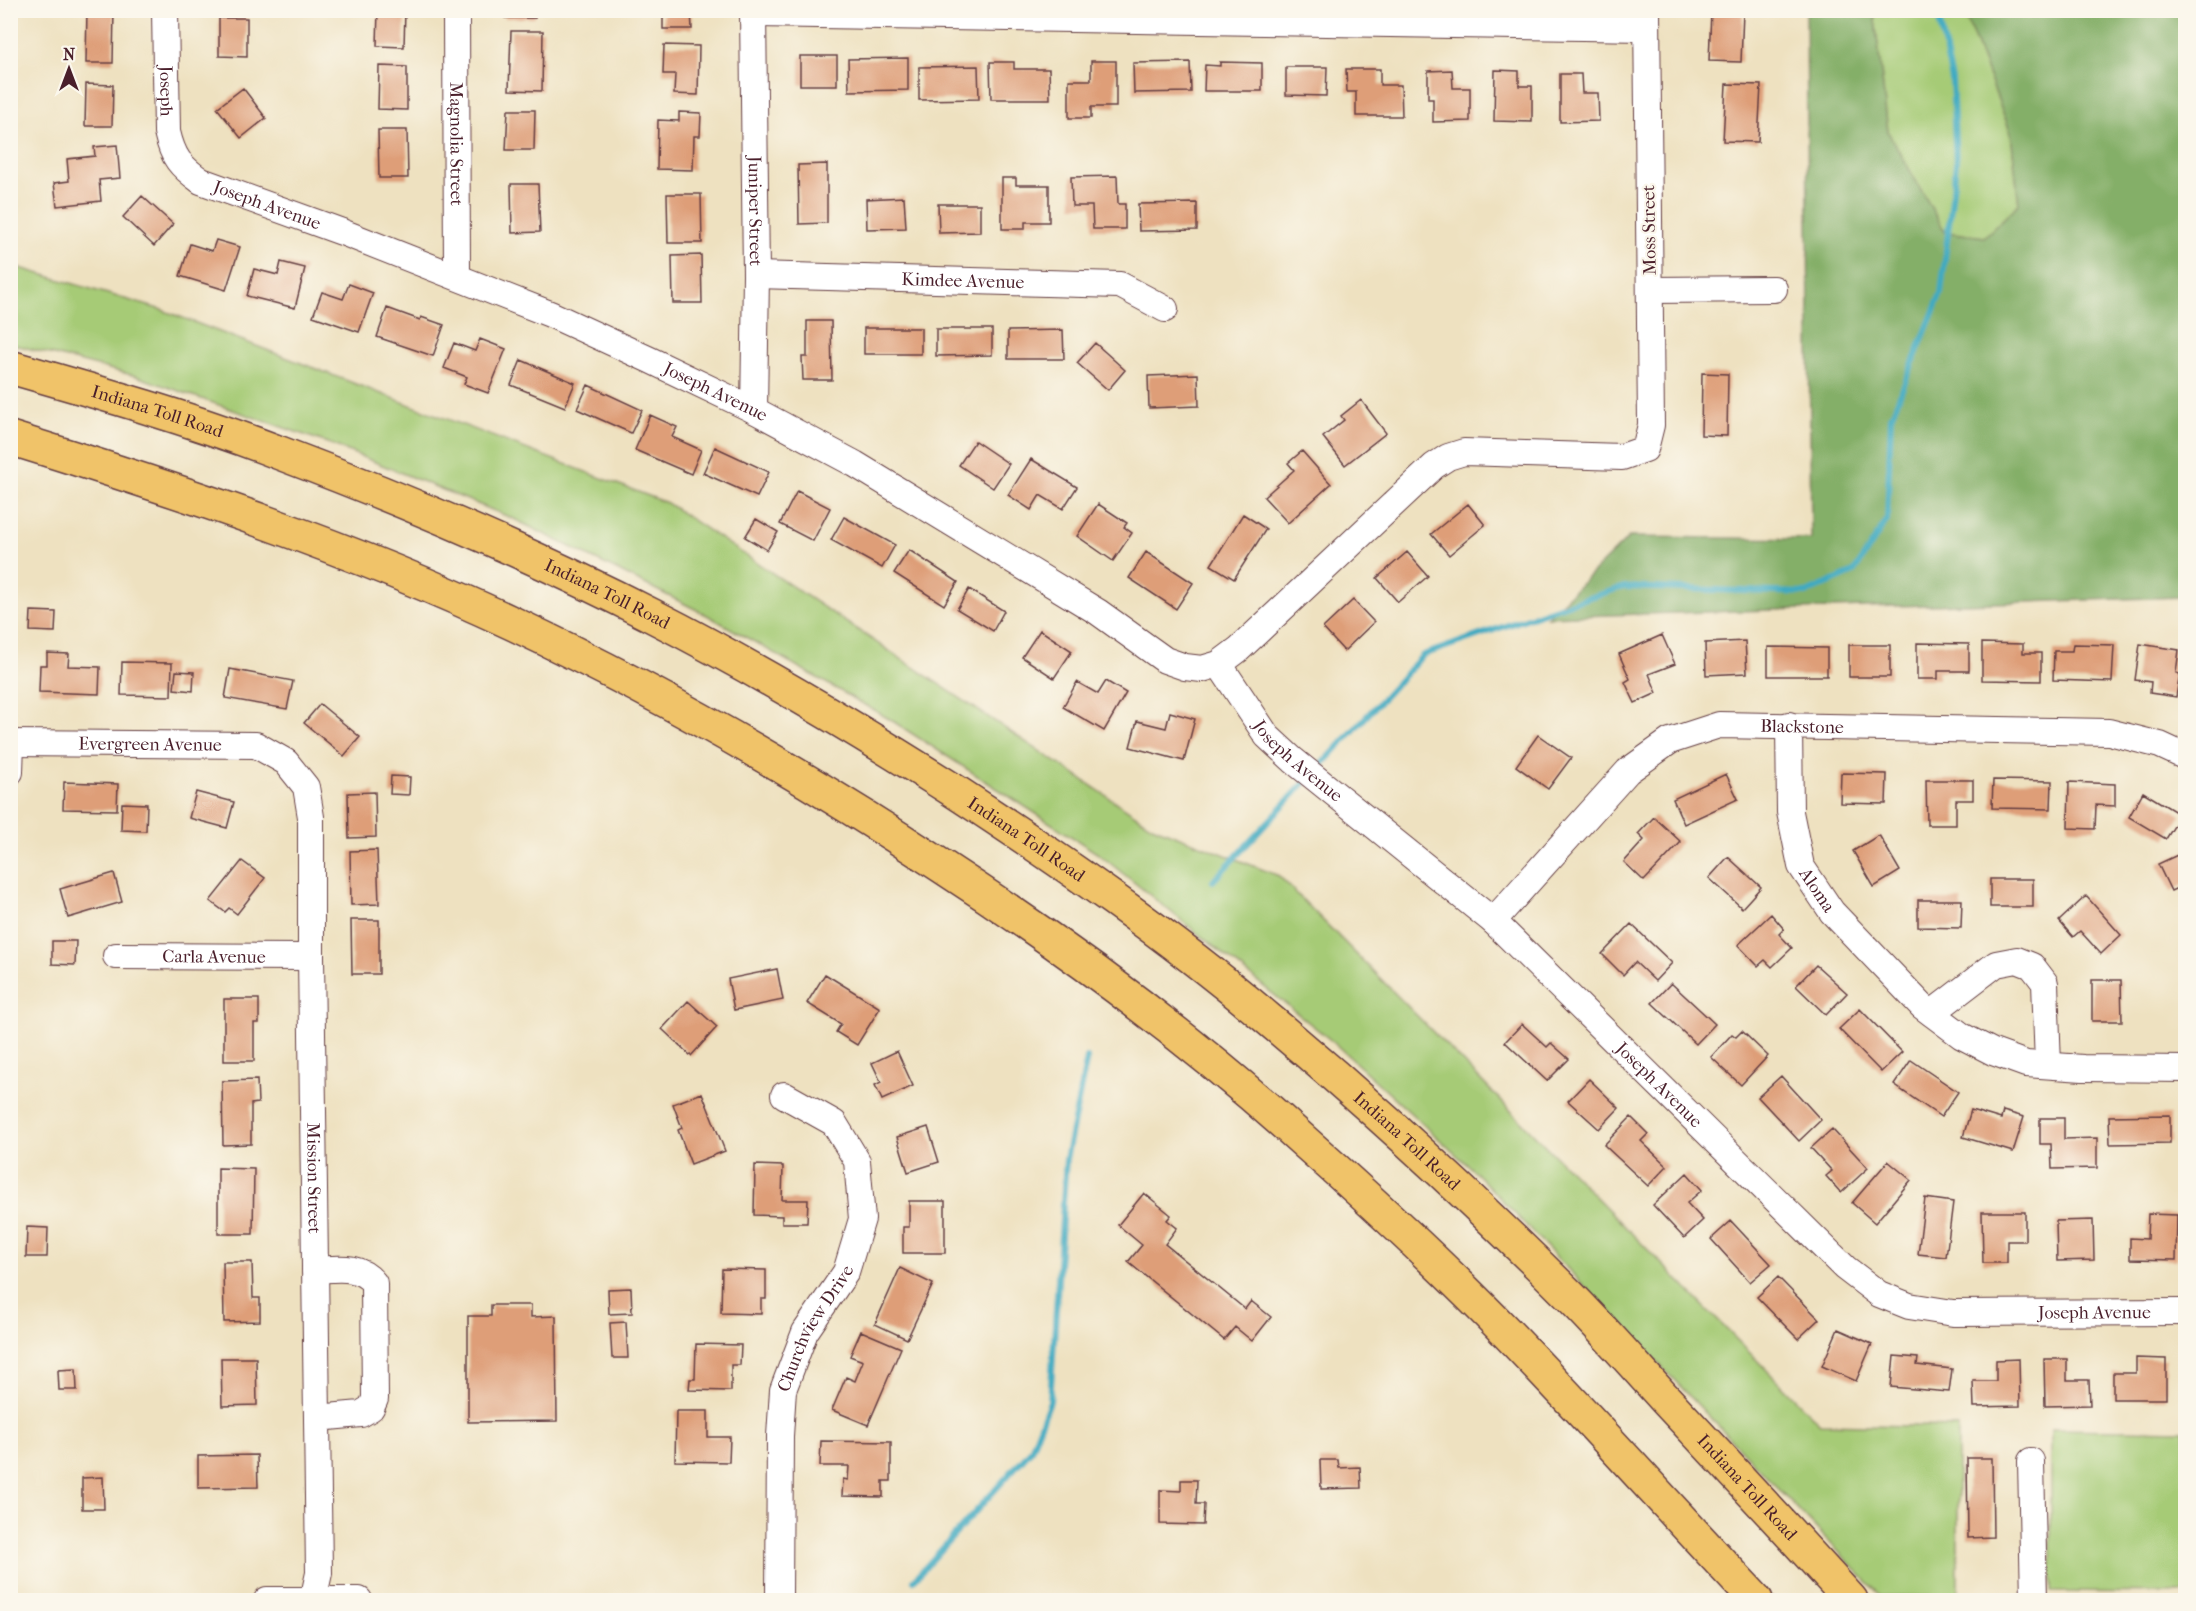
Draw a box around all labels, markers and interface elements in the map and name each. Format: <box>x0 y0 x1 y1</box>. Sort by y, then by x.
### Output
north arrow <box>39 39 99 99</box>
text: N <box>63 45 76 64</box>
street label: Joseph <box>155 63 177 117</box>
street label: Magnolia Street <box>445 82 467 207</box>
street label: Juniper Street <box>744 154 766 267</box>
street label: Joseph Avenue <box>209 176 324 235</box>
street label: Moss Street <box>1638 184 1661 275</box>
street label: Kimdee Avenue <box>901 269 1025 293</box>
street label: Joseph Avenue <box>658 357 771 426</box>
street label: Indiana Toll Road <box>89 381 226 443</box>
street label: Indiana Toll Road <box>541 555 674 634</box>
street label: Joseph Avenue <box>1247 715 1346 807</box>
street label: Blackstone <box>1760 716 1844 738</box>
street label: Evergreen Avenue <box>78 734 222 756</box>
street label: Indiana Toll Road <box>964 793 1089 887</box>
street label: Aloma <box>1794 863 1839 917</box>
street label: Carla Avenue <box>162 946 266 968</box>
street label: Joseph Avenue <box>1610 1037 1706 1132</box>
street label: Indiana Toll Road <box>1349 1087 1464 1195</box>
street label: Mission Street <box>302 1122 325 1234</box>
street label: Churchview Drive <box>773 1263 858 1395</box>
street label: Joseph Avenue <box>2036 1302 2151 1324</box>
street label: Indiana Toll Road <box>1693 1430 1801 1545</box>

